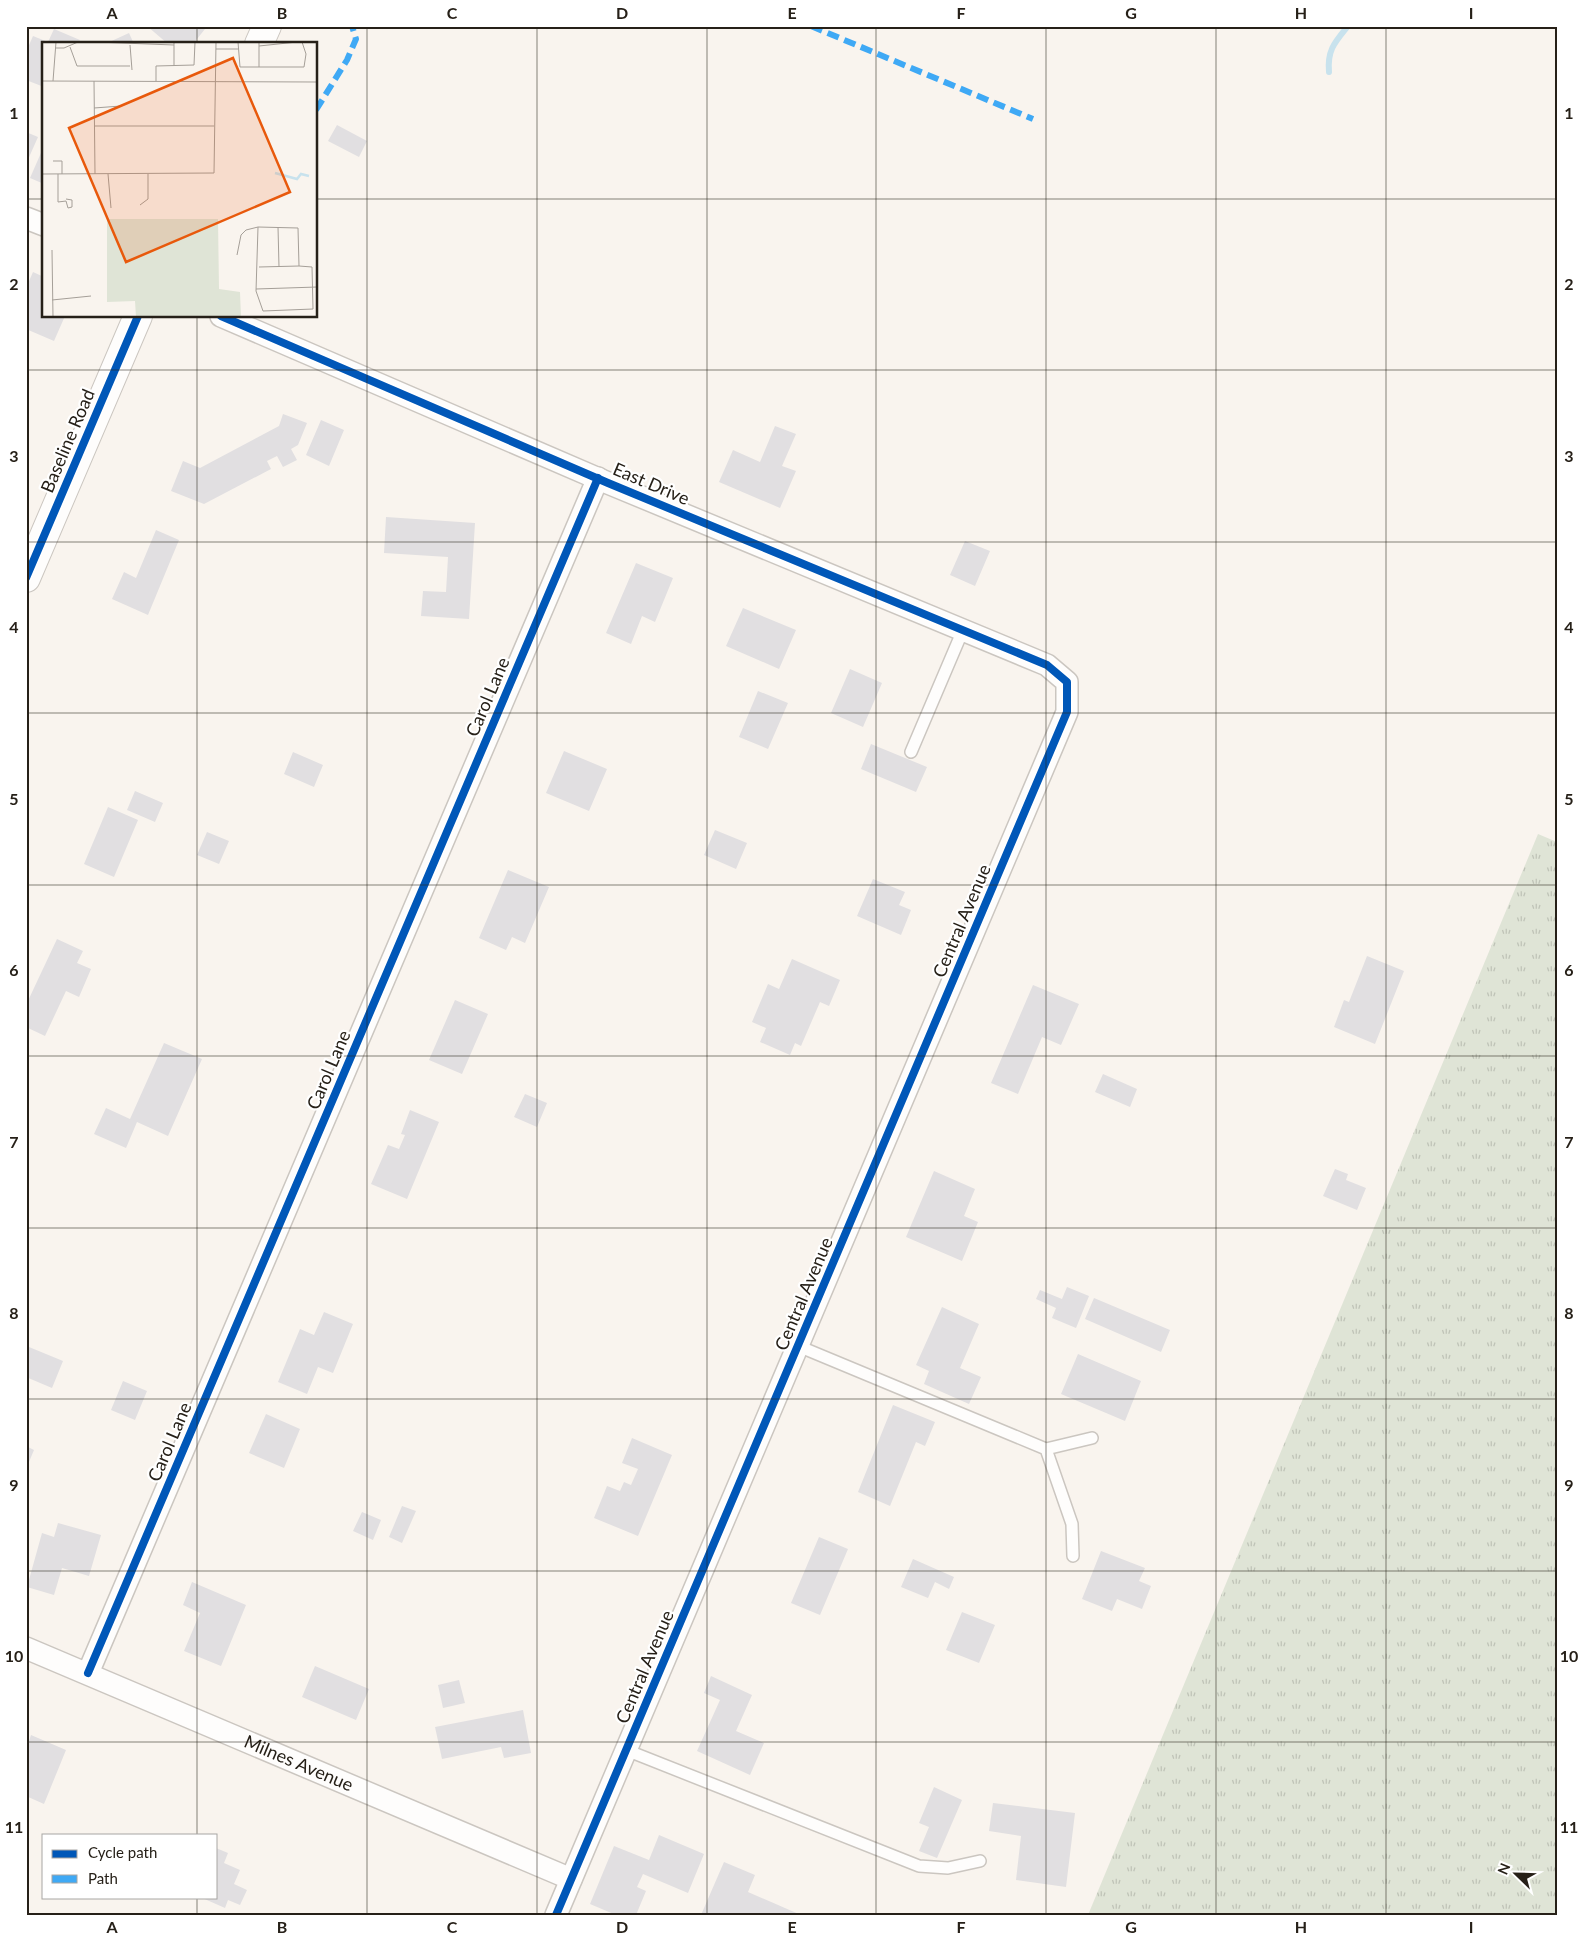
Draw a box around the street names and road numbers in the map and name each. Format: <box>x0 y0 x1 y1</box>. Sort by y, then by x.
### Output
street label: Baseline Road <box>35 386 99 496</box>
street label: East Drive <box>610 457 693 509</box>
street label: Carol Lane <box>461 654 514 740</box>
street label: Central Avenue <box>927 861 995 981</box>
street label: Carol Lane <box>302 1027 355 1113</box>
street label: Central Avenue <box>769 1234 837 1354</box>
street label: Carol Lane <box>143 1399 196 1485</box>
street label: Central Avenue <box>610 1607 678 1727</box>
street label: Milnes Avenue <box>241 1730 357 1795</box>

